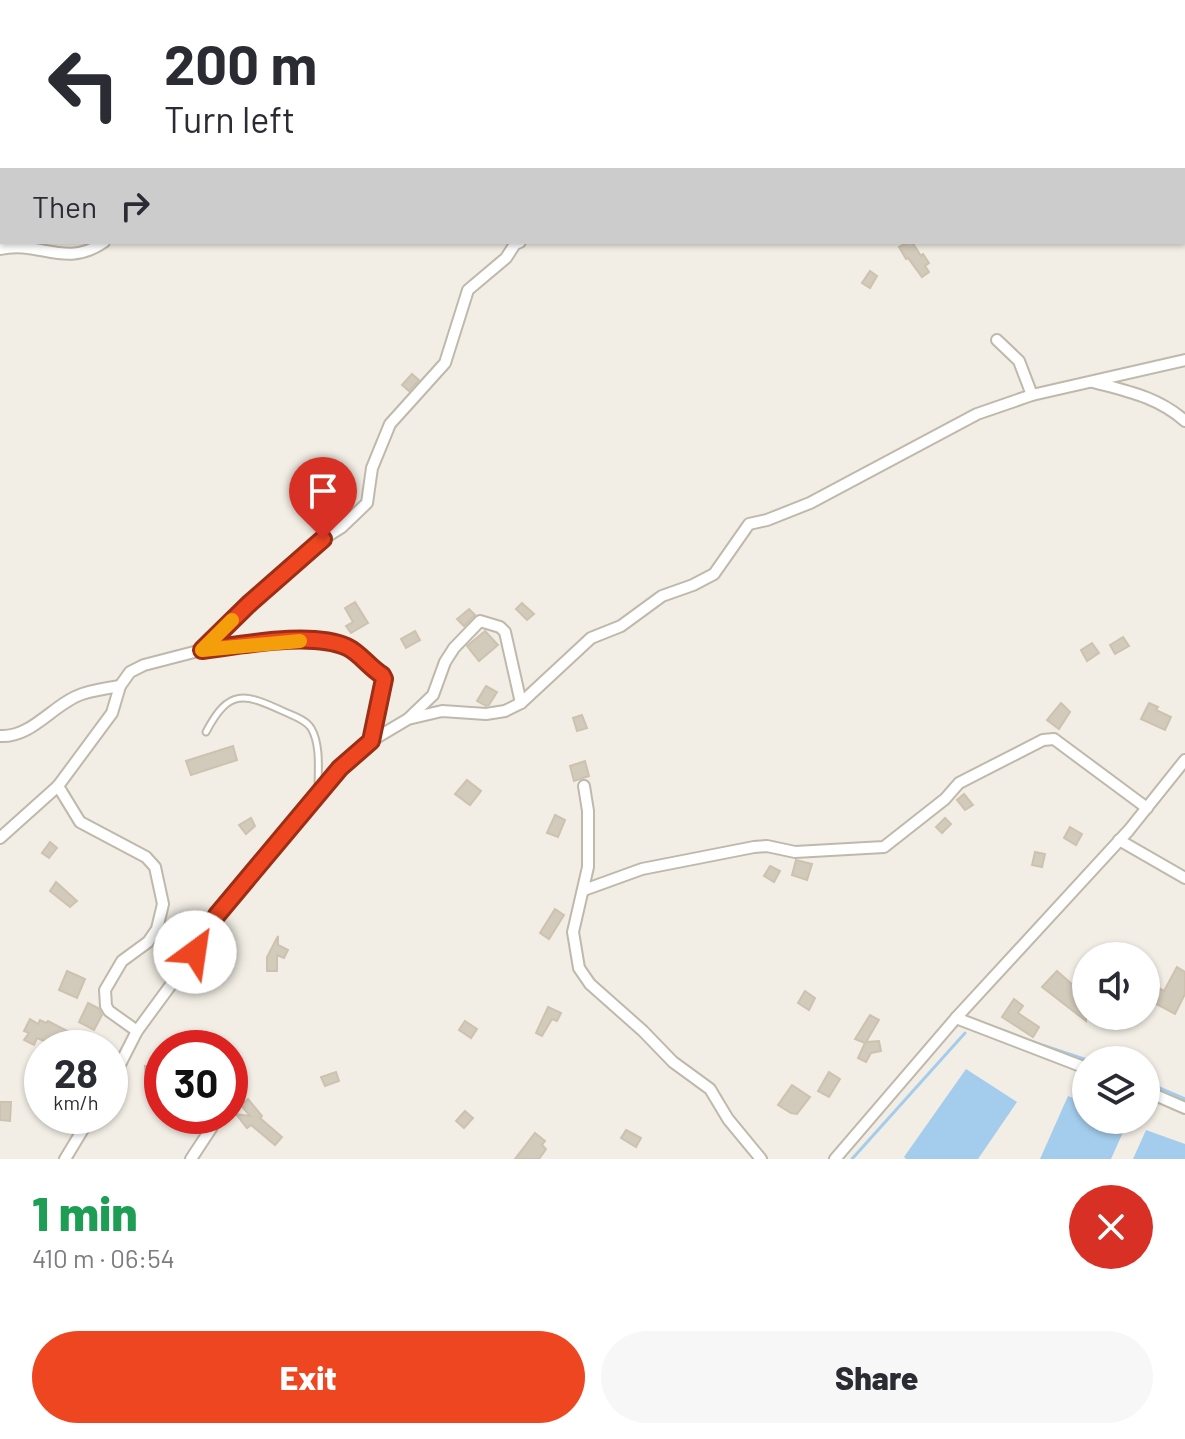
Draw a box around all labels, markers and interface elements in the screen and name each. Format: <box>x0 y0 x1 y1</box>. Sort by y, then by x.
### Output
text: 200 m <box>164 29 317 96</box>
icon: left <box>32 32 136 136</box>
text: Turn left <box>164 97 295 140</box>
icon: right <box>113 184 157 228</box>
text: Then <box>32 188 97 224</box>
pin <box>289 457 357 539</box>
icon: arrive <box>301 469 345 513</box>
position arrow <box>153 910 237 994</box>
map controls <box>1072 942 1160 1134</box>
button: sound <box>1072 942 1160 1030</box>
speed limit sign: 30 <box>144 1030 248 1134</box>
button: layers <box>1072 1046 1160 1134</box>
text: 28 <box>54 1048 98 1096</box>
text: km/h <box>53 1090 99 1114</box>
text: 1 min <box>32 1183 138 1241</box>
button: close <box>1069 1185 1153 1269</box>
text: 410 m · 06:54 <box>32 1242 175 1273</box>
button: Exit <box>32 1331 585 1423</box>
button: Share <box>601 1331 1153 1423</box>

